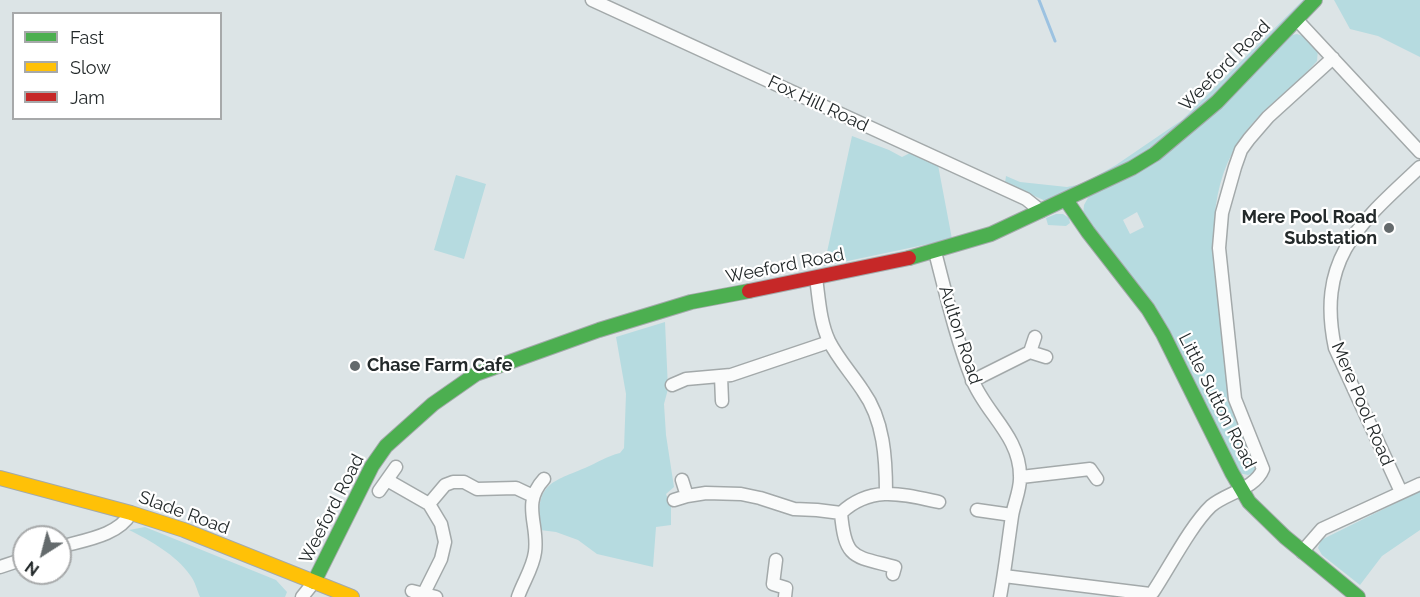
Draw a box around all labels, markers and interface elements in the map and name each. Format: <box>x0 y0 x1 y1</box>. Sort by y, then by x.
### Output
legend <box>12 12 222 120</box>
street label: Weeford Road <box>1175 16 1275 116</box>
text: Fast <box>70 27 104 48</box>
text: Slow <box>70 57 111 78</box>
street label: Fox Hill Road <box>764 71 872 137</box>
text: Jam <box>70 87 105 108</box>
place label: Mere Pool Road Substation <box>1242 207 1377 250</box>
marker: Mere Pool Road Substation <box>1382 221 1396 235</box>
street label: Weeford Road <box>724 244 846 288</box>
street label: Aulton Road <box>934 283 986 387</box>
street label: Little Sutton Road <box>1174 330 1260 472</box>
street label: Mere Pool Road <box>1326 339 1398 469</box>
place label: Chase Farm Cafe <box>367 355 512 377</box>
marker: Chase Farm Cafe <box>348 359 362 373</box>
street label: Weeford Road <box>295 451 369 567</box>
street label: Slade Road <box>136 487 232 539</box>
north arrow <box>12 525 72 585</box>
text: N <box>22 557 43 580</box>

